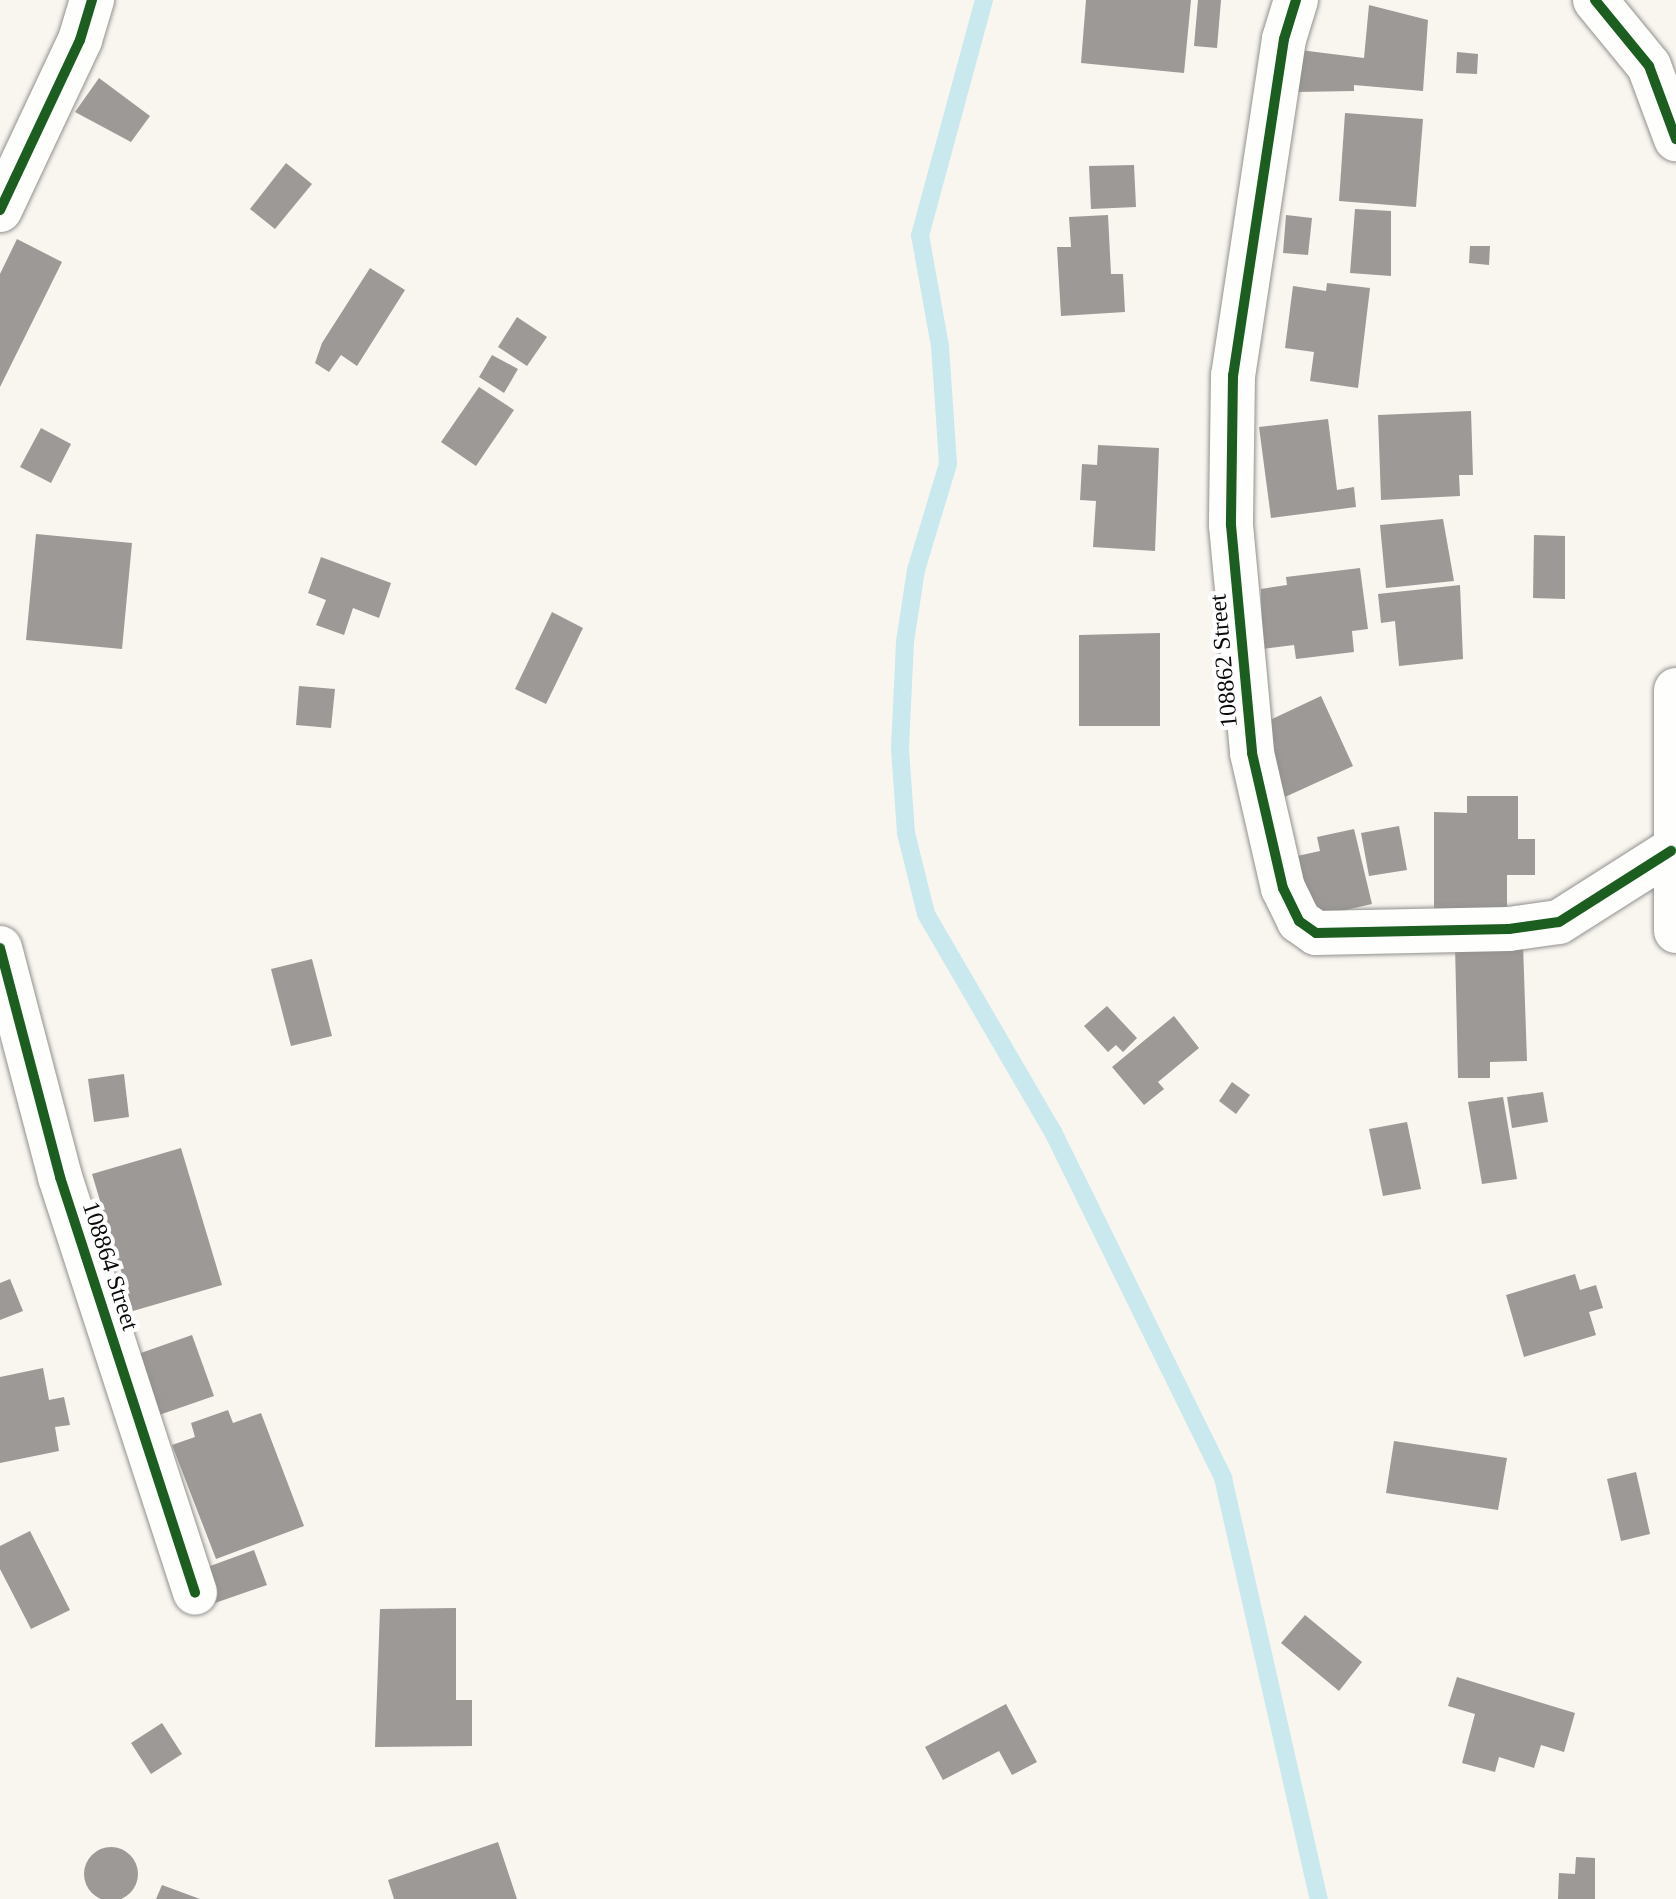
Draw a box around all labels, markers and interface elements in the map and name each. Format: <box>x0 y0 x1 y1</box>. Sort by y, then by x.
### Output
street label: 108862 Street <box>1204 593 1244 729</box>
street label: 108864 Street <box>76 1198 144 1334</box>

